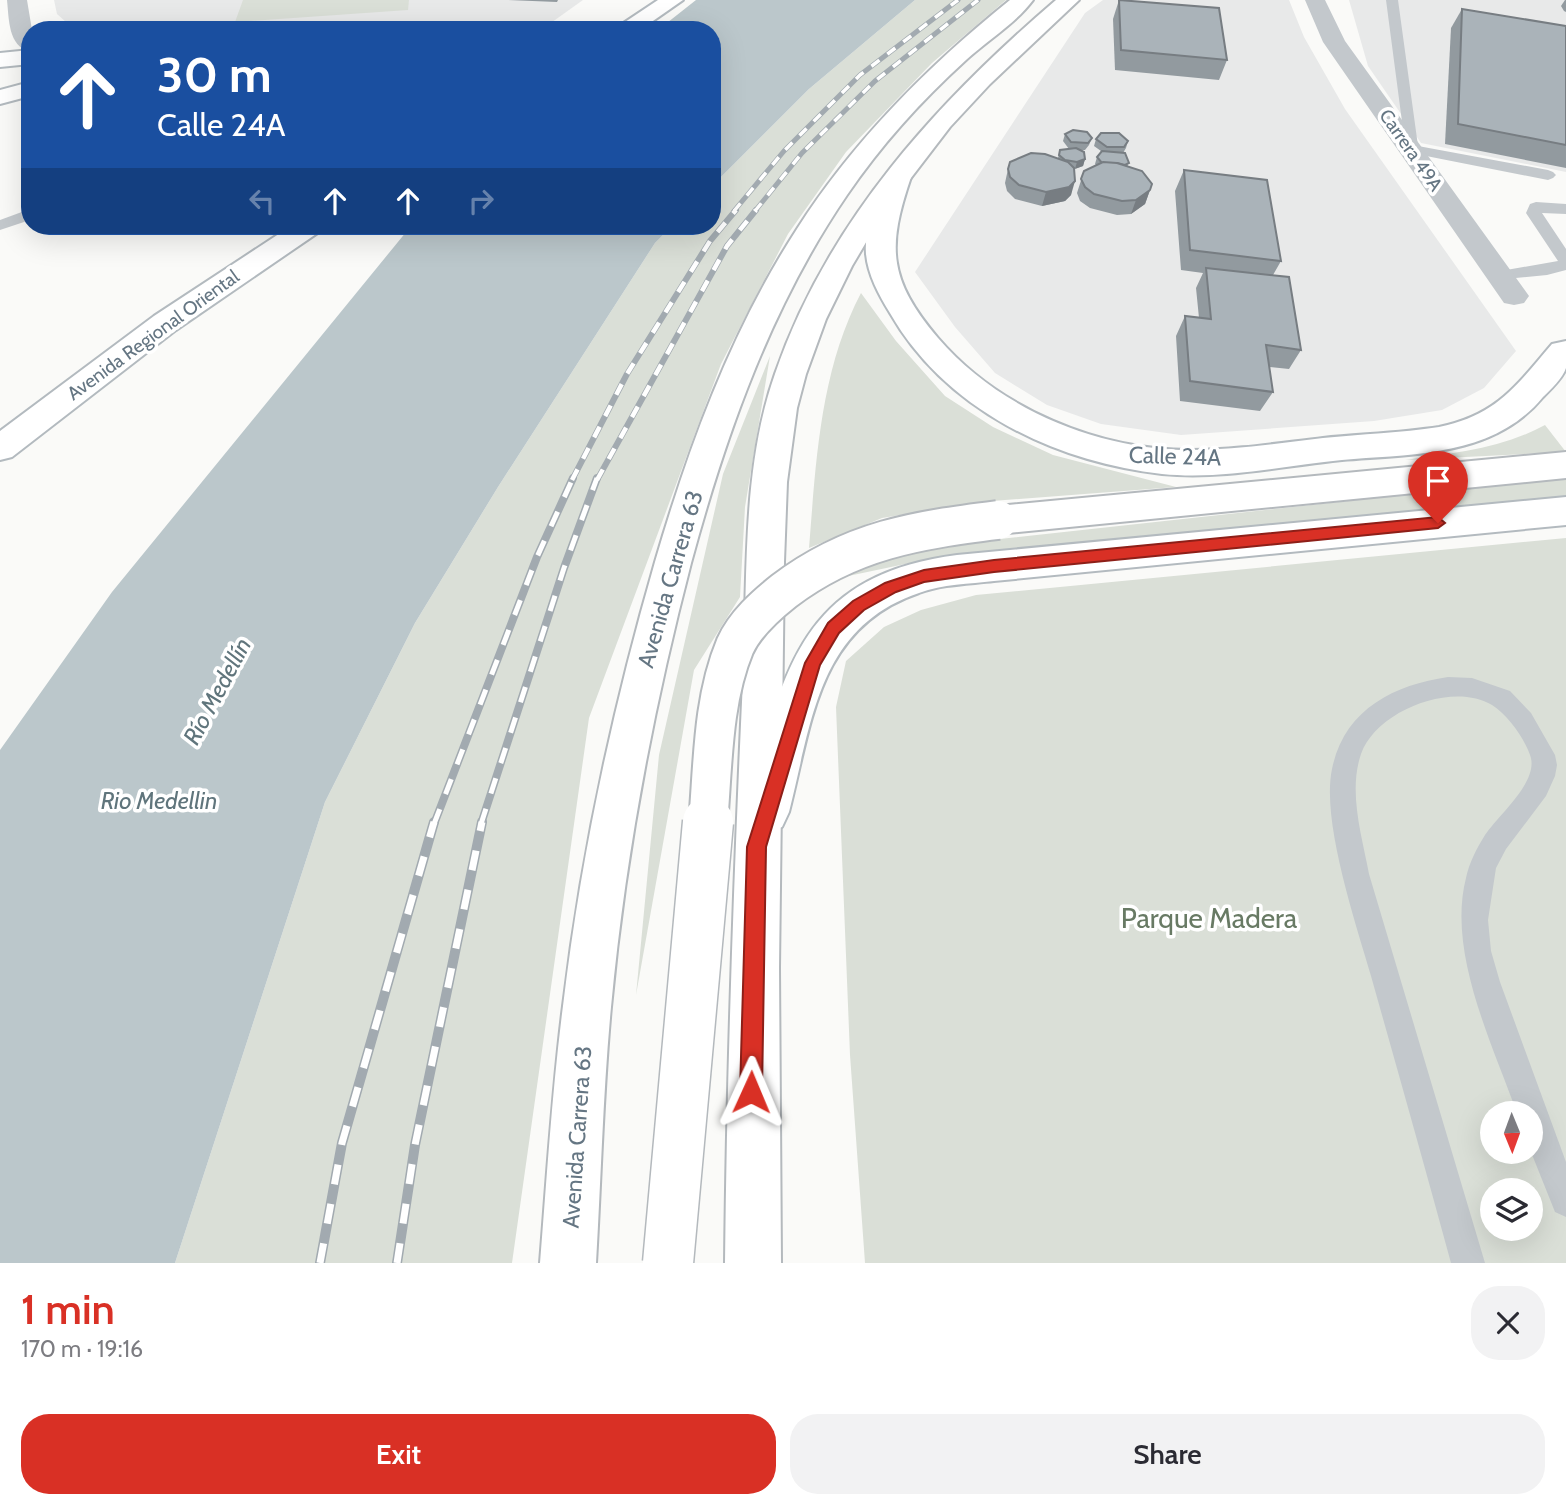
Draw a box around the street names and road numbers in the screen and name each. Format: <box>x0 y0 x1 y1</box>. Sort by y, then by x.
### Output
street label: Carrera 49A <box>1374 105 1448 196</box>
street label: Avenida Regional Oriental <box>63 265 244 405</box>
street label: Calle 24A <box>1128 440 1222 472</box>
street label: Avenida Carrera 63 <box>631 487 709 671</box>
street label: Avenida Carrera 63 <box>557 1045 597 1229</box>

